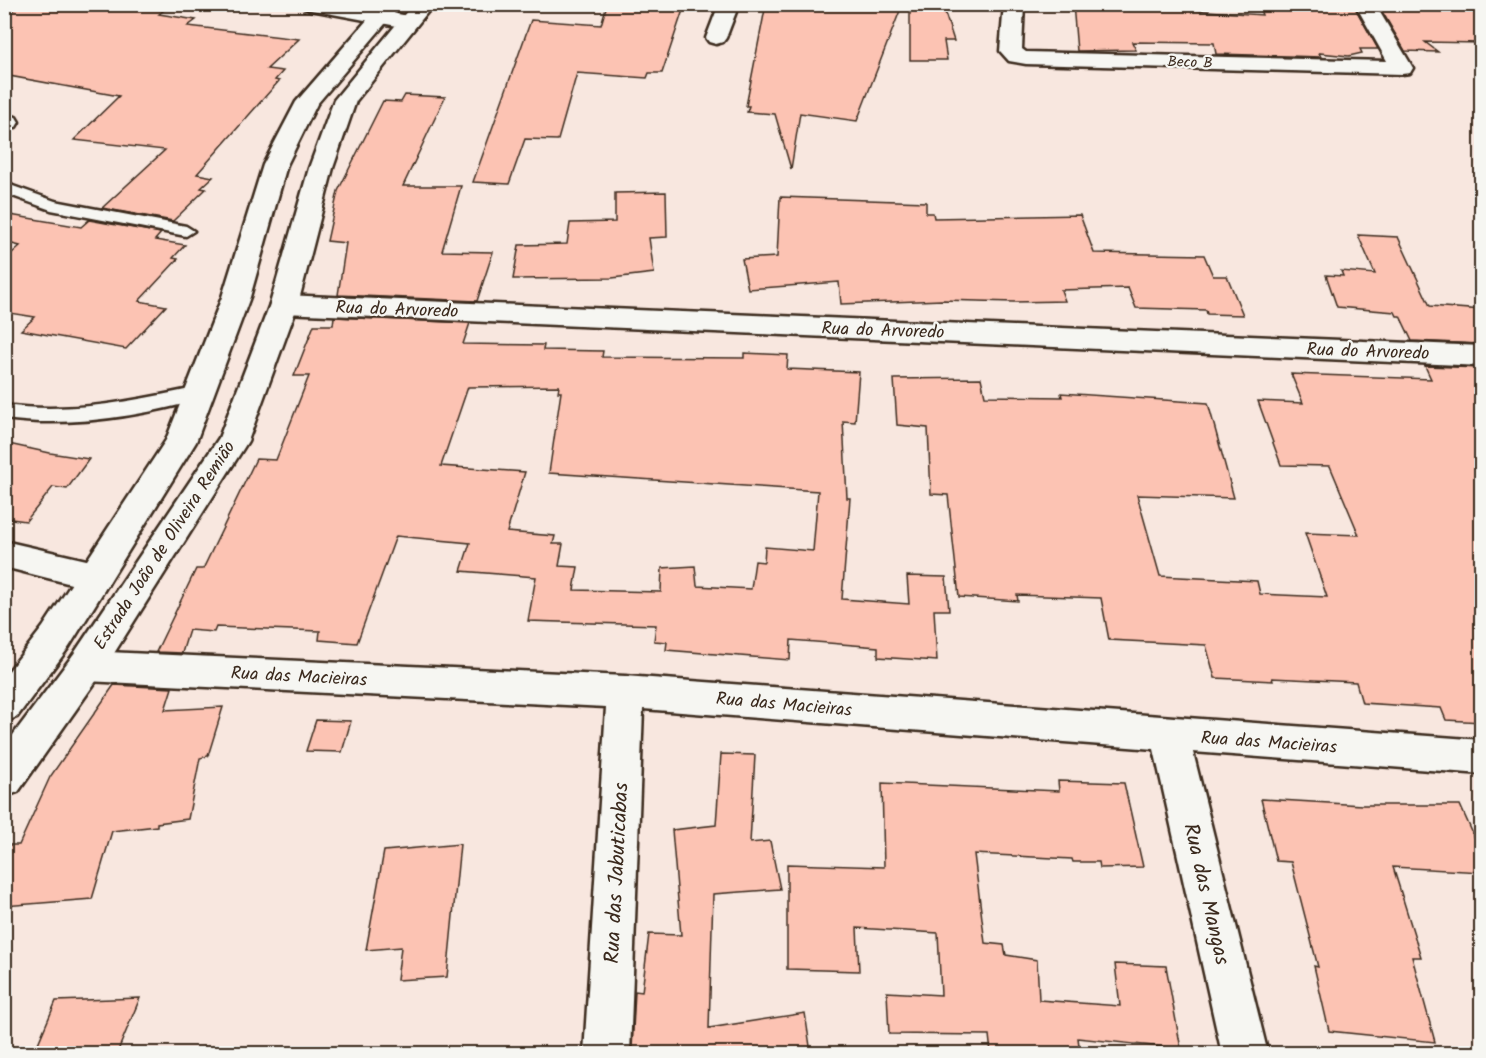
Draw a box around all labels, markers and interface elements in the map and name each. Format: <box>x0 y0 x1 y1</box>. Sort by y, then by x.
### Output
street label: Beco B <box>1167 50 1213 76</box>
street label: Rua do Arvoredo <box>335 294 459 327</box>
street label: Rua do Arvoredo <box>821 315 945 348</box>
street label: Rua do Arvoredo <box>1306 336 1430 369</box>
street label: Estrada João de Oliveira Remião <box>87 436 244 656</box>
street label: Rua das Macieiras <box>230 659 368 696</box>
street label: Rua das Macieiras <box>715 685 853 726</box>
street label: Rua das Macieiras <box>1200 724 1338 763</box>
street label: Rua das Jabuticabas <box>596 782 639 964</box>
street label: Rua das Mangas <box>1173 820 1238 969</box>

